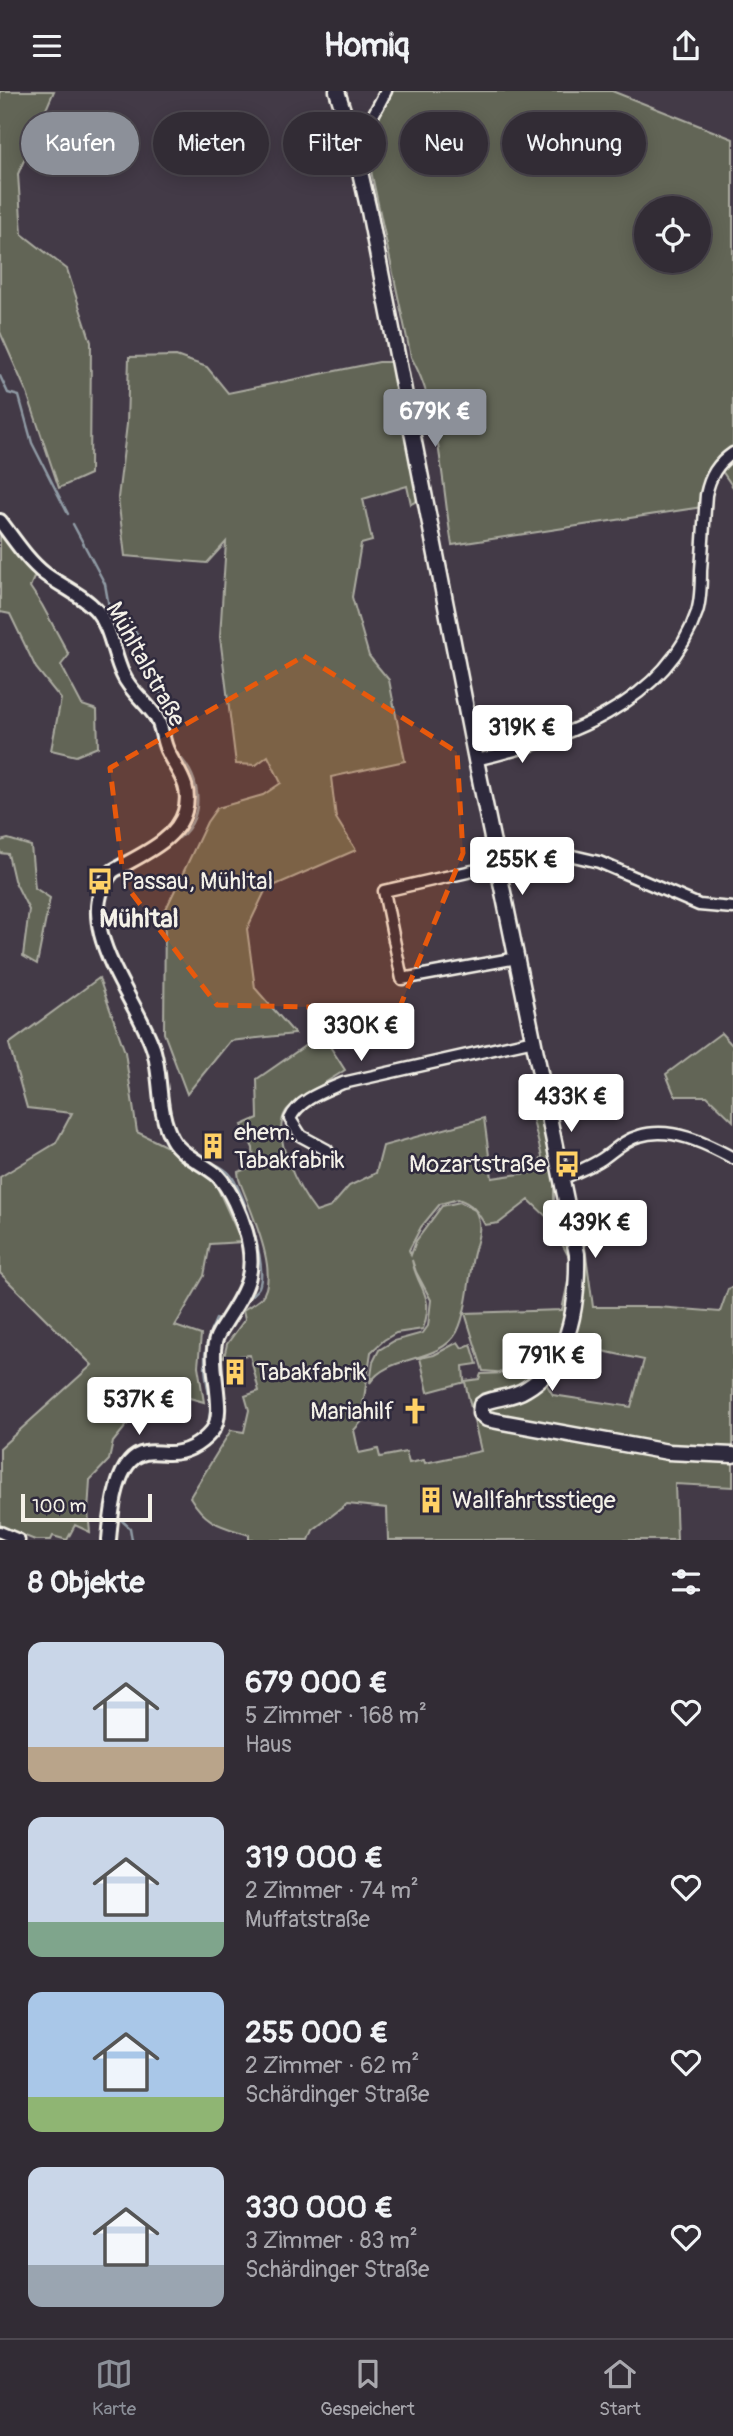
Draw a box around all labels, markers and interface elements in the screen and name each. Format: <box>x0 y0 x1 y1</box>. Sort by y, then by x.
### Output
text: Homiq <box>324 26 409 66</box>
icon: menu <box>28 27 66 65</box>
icon: share <box>667 27 705 65</box>
chip: Kaufen <box>21 112 139 175</box>
chip: Mieten <box>153 112 269 175</box>
chip: Filter <box>283 112 386 175</box>
chip: Neu <box>400 112 488 175</box>
chip: Wohnung <box>502 112 646 175</box>
map controls <box>634 196 711 273</box>
button: locate <box>634 196 711 273</box>
pin: 679K € <box>378 389 492 449</box>
text: 679K € <box>399 397 471 426</box>
street label: Mühltalstraße <box>99 597 192 732</box>
pin: 319K € <box>465 705 579 765</box>
text: 319K € <box>488 713 556 742</box>
pin: 255K € <box>465 837 579 897</box>
text: 255K € <box>486 845 558 874</box>
bus stop icon: Passau, Mühltal <box>85 866 115 896</box>
place label: Passau, Mühltal <box>121 867 273 896</box>
district label: Mühltal <box>99 903 179 935</box>
pin: 330K € <box>304 1003 418 1063</box>
text: 330K € <box>323 1011 399 1040</box>
pin: 433K € <box>514 1075 628 1134</box>
text: 433K € <box>534 1082 608 1111</box>
place label: ehem. Tabakfabrik <box>234 1118 345 1175</box>
building icon: ehem. Tabakfabrik <box>198 1131 228 1161</box>
bus stop icon: Mozartstraße <box>552 1149 582 1179</box>
place label: Mozartstraße <box>409 1150 546 1179</box>
pin: 439K € <box>538 1201 652 1260</box>
text: 439K € <box>559 1208 631 1237</box>
pin: 791K € <box>495 1333 609 1393</box>
text: 791K € <box>518 1341 586 1370</box>
building icon: Tabakfabrik <box>220 1357 250 1387</box>
place label: Tabakfabrik <box>256 1358 367 1387</box>
pin: 537K € <box>82 1377 196 1437</box>
text: 537K € <box>103 1385 175 1414</box>
church icon: Mariahilf <box>400 1396 430 1426</box>
place label: Mariahilf <box>310 1397 394 1426</box>
building icon: Wallfahrtsstiege <box>416 1485 446 1515</box>
place label: Wallfahrtsstiege <box>452 1486 616 1515</box>
scale bar <box>21 1491 152 1523</box>
text: 100 m <box>32 1494 86 1518</box>
icon: filters <box>667 1563 705 1601</box>
text: 8 Objekte <box>28 1564 145 1601</box>
text: 679 000 € <box>245 1664 388 1701</box>
icon: home <box>84 1670 168 1754</box>
icon: heart <box>667 1693 705 1731</box>
text: 5 Zimmer · 168 m² <box>245 1701 427 1730</box>
text: Haus <box>245 1730 292 1759</box>
text: 319 000 € <box>245 1839 383 1876</box>
icon: home <box>84 1845 168 1929</box>
icon: heart <box>667 1868 705 1906</box>
text: 2 Zimmer · 74 m² <box>245 1876 419 1905</box>
text: Muffatstraße <box>245 1905 370 1934</box>
text: 255 000 € <box>245 2014 389 2051</box>
icon: home <box>84 2020 168 2104</box>
icon: heart <box>667 2043 705 2081</box>
text: 2 Zimmer · 62 m² <box>245 2051 419 2080</box>
text: Schärdinger Straße <box>245 2080 429 2109</box>
text: 330 000 € <box>245 2189 393 2226</box>
icon: home <box>84 2195 168 2279</box>
icon: heart <box>667 2218 705 2256</box>
text: 3 Zimmer · 83 m² <box>245 2226 418 2255</box>
text: Schärdinger Straße <box>245 2255 429 2284</box>
tab: Karte <box>92 2355 136 2421</box>
tab: Gespeichert <box>320 2355 415 2421</box>
tab: Start <box>599 2355 641 2421</box>

